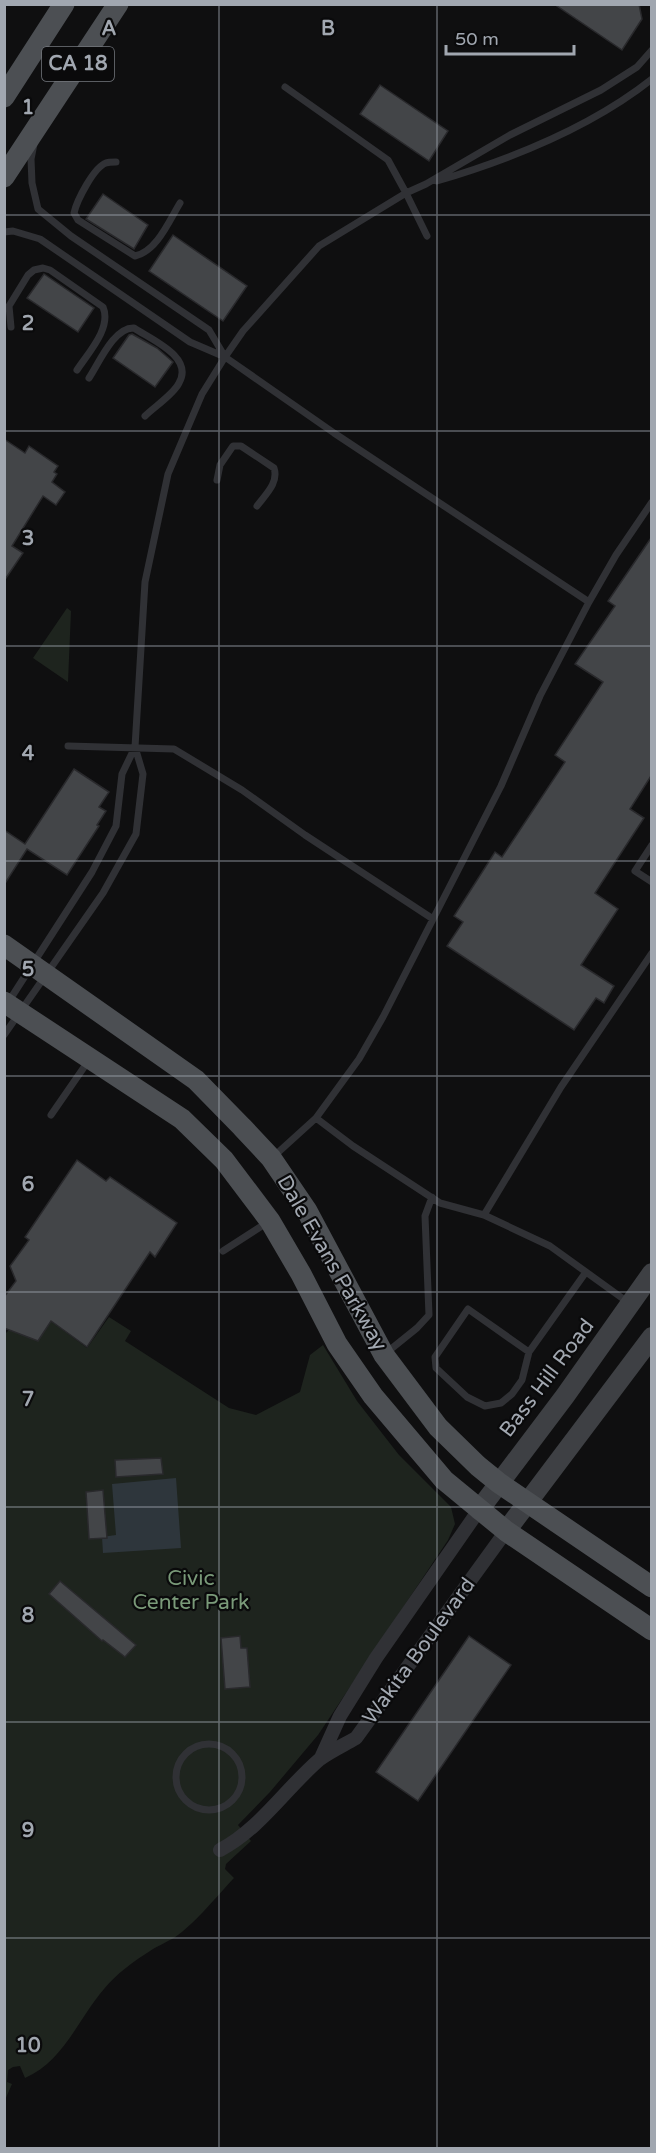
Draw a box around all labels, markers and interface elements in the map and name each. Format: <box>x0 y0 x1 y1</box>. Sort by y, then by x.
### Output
text: A <box>102 17 117 41</box>
text: B <box>321 17 335 41</box>
scale bar <box>446 18 574 56</box>
text: 50 m <box>455 28 499 50</box>
road number: CA 18 <box>42 47 114 81</box>
text: 1 <box>22 96 34 120</box>
text: 2 <box>22 312 34 336</box>
text: 3 <box>22 527 34 551</box>
text: 4 <box>22 742 35 766</box>
text: 5 <box>22 958 34 982</box>
street label: Dale Evans Parkway <box>272 1171 392 1355</box>
text: 6 <box>22 1173 34 1197</box>
street label: Bass Hill Road <box>494 1314 600 1442</box>
text: 7 <box>22 1388 34 1412</box>
park label: Civic Center Park <box>133 1566 249 1615</box>
street label: Wakita Boulevard <box>357 1573 481 1729</box>
text: 8 <box>22 1604 34 1628</box>
text: 9 <box>22 1819 34 1843</box>
text: 10 <box>15 2034 41 2058</box>

